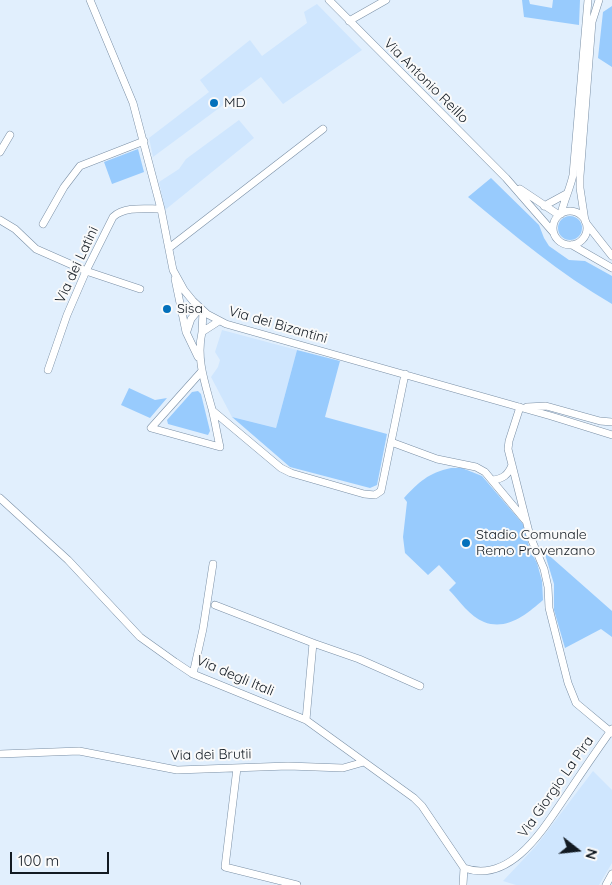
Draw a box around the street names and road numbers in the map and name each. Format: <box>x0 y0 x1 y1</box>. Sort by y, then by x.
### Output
street label: Via Antonio Reillo <box>380 35 472 127</box>
street label: Via dei Latini <box>52 224 102 306</box>
street label: Via dei Bizantini <box>227 303 329 347</box>
street label: Via degli Itali <box>194 652 276 700</box>
street label: Via Giorgio La Pira <box>515 733 597 841</box>
street label: Via dei Brutii <box>170 746 252 764</box>

